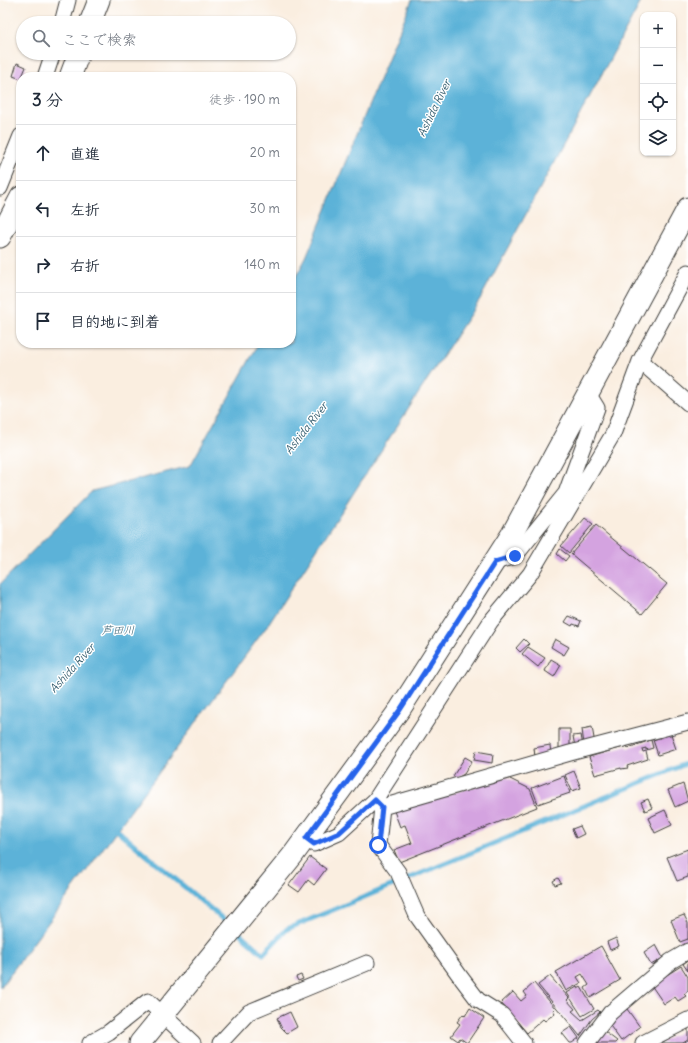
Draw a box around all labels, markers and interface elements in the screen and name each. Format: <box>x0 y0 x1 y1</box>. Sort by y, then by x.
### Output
map controls <box>640 12 676 156</box>
button: + <box>640 12 676 48</box>
search box <box>16 16 296 60</box>
icon: search <box>30 27 52 49</box>
text: ここで検索 <box>62 30 137 49</box>
button: − <box>640 48 676 84</box>
water label: Ashida River <box>414 76 454 139</box>
button: locate <box>640 84 676 120</box>
text: 3 分 <box>32 89 63 111</box>
text: 徒歩 · 190 m <box>209 91 280 108</box>
button: layers <box>640 120 676 156</box>
icon: ahead <box>32 142 54 164</box>
text: 直進 <box>70 144 100 163</box>
text: 20 m <box>250 144 280 161</box>
icon: left <box>32 198 54 220</box>
text: 左折 <box>70 200 100 219</box>
text: 30 m <box>250 200 280 217</box>
icon: right <box>32 254 54 276</box>
text: 右折 <box>70 256 100 275</box>
text: 140 m <box>244 256 280 273</box>
icon: arrive <box>32 310 54 332</box>
text: 目的地に到着 <box>70 312 160 331</box>
water label: Ashida River <box>282 398 331 457</box>
route end <box>506 547 524 565</box>
water label: 芦田川 <box>102 623 135 637</box>
water label: Ashida River <box>46 639 99 696</box>
route start <box>369 836 387 854</box>

